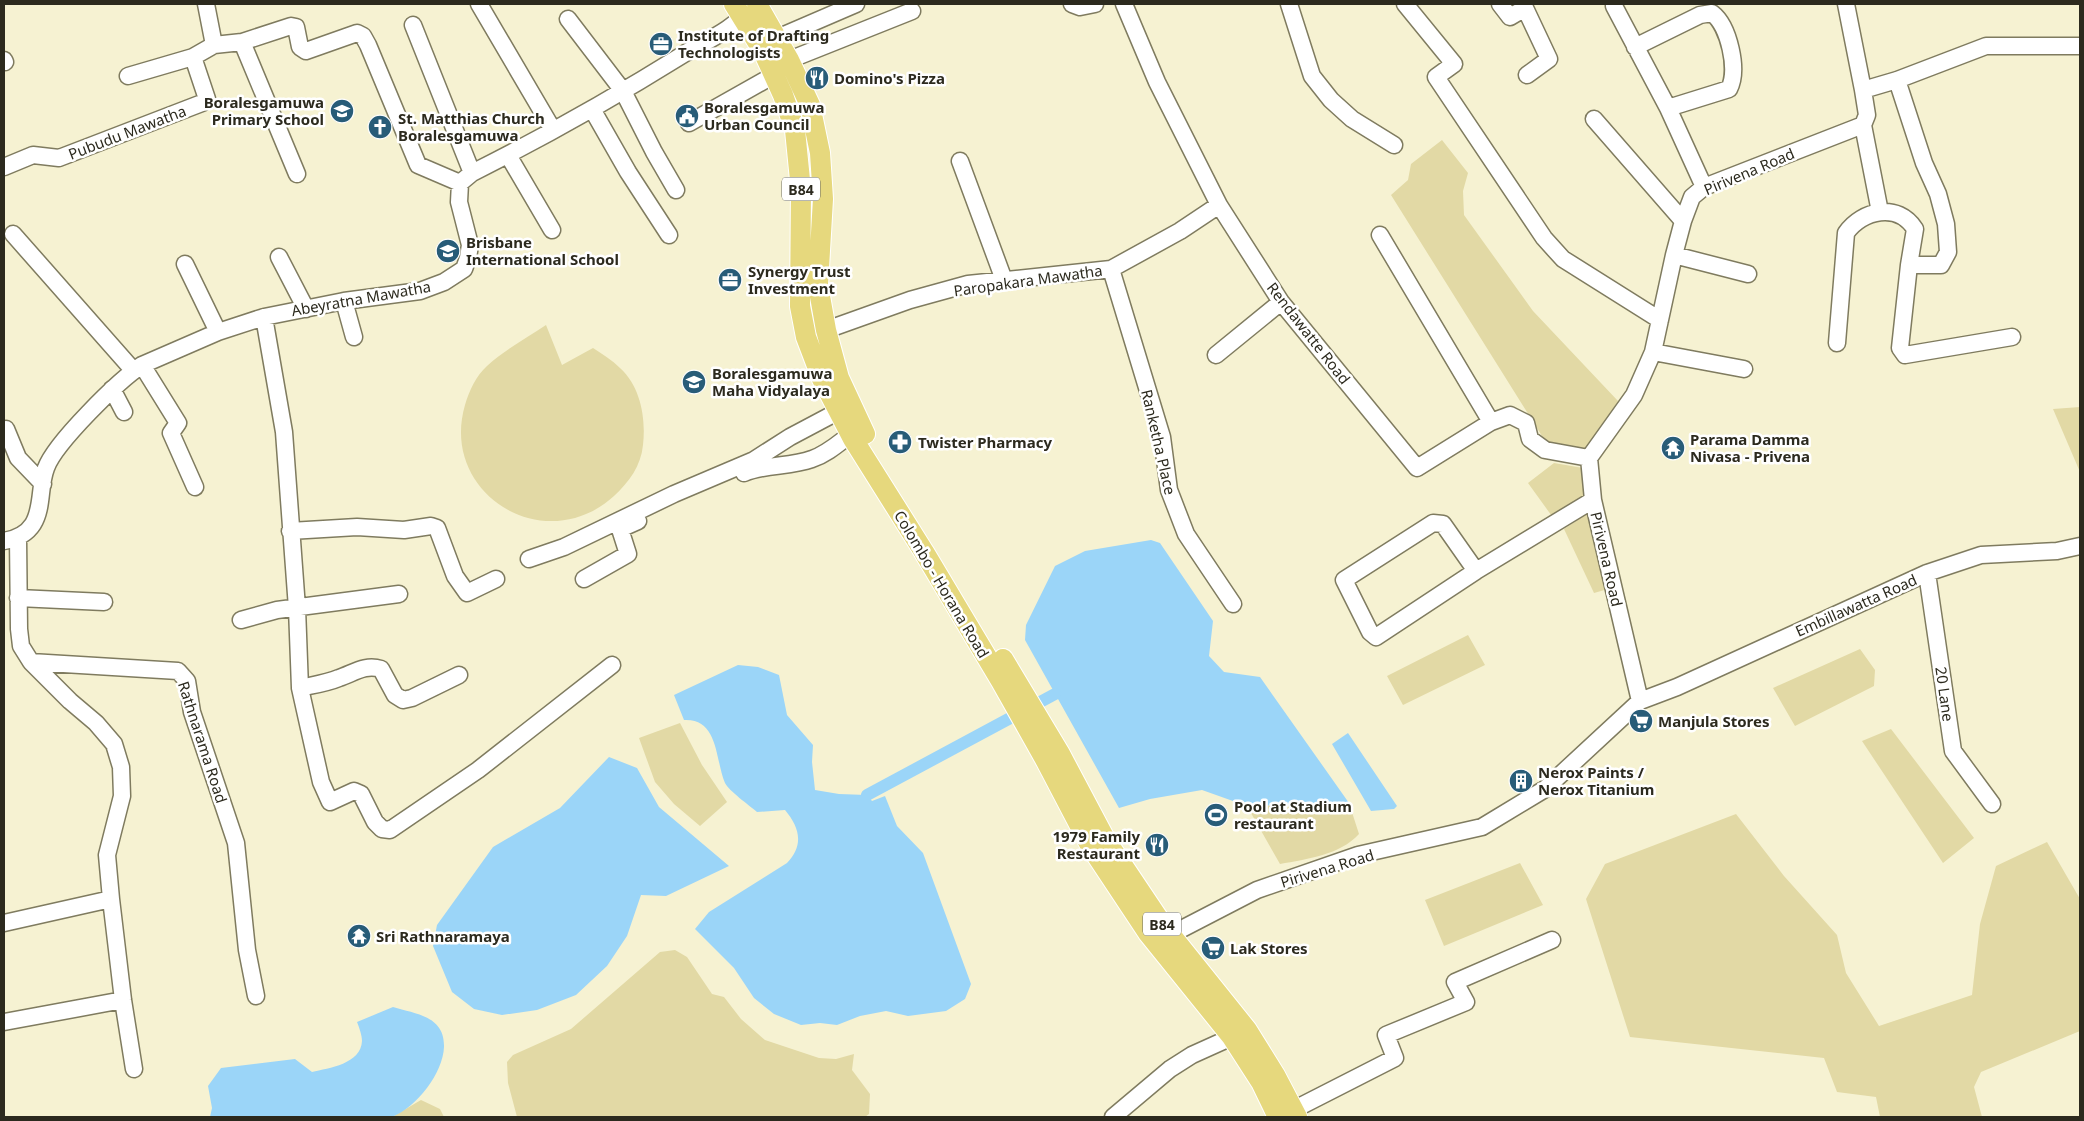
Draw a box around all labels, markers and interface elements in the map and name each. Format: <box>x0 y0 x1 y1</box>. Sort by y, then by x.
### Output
place label: Institute of Drafting Technologists <box>678 25 829 62</box>
office icon: Institute of Drafting Technologists <box>648 31 674 57</box>
restaurant icon: Domino's Pizza <box>804 65 830 91</box>
place label: Domino's Pizza <box>834 68 945 88</box>
place label: Boralesgamuwa Primary School <box>204 92 324 129</box>
place label: Boralesgamuwa Urban Council <box>704 97 824 134</box>
school or university icon: Boralesgamuwa Primary School <box>329 98 355 124</box>
street label: Pubudu Mawatha <box>65 100 189 164</box>
public building icon: Boralesgamuwa Urban Council <box>674 103 700 129</box>
place label: St. Matthias Church Boralesgamuwa <box>398 108 545 145</box>
church icon: St. Matthias Church Boralesgamuwa <box>367 114 393 140</box>
street label: Pirivena Road <box>1701 143 1797 199</box>
road number: B84 <box>782 178 820 200</box>
place label: Brisbane International School <box>466 232 619 269</box>
school or university icon: Brisbane International School <box>435 238 461 264</box>
street label: Paropakara Mawatha <box>952 260 1104 300</box>
place label: Synergy Trust Investment <box>748 261 851 298</box>
office icon: Synergy Trust Investment <box>717 267 743 293</box>
street label: Abeyratna Mawatha <box>290 276 432 320</box>
street label: Rendawatte Road <box>1263 278 1355 388</box>
place label: Boralesgamuwa Maha Vidyalaya <box>712 363 832 400</box>
school or university icon: Boralesgamuwa Maha Vidyalaya <box>681 369 707 395</box>
street label: Ranketha Place <box>1137 387 1181 497</box>
pharmacy icon: Twister Pharmacy <box>887 429 913 455</box>
place label: Parama Damma Nivasa - Privena <box>1690 429 1810 466</box>
place label: Twister Pharmacy <box>918 432 1052 452</box>
temple icon: Parama Damma Nivasa - Privena <box>1660 435 1686 461</box>
street label: Colombo - Horana Road <box>890 507 994 661</box>
street label: Pirivena Road <box>1586 510 1628 608</box>
street label: Embillawatta Road <box>1792 569 1920 641</box>
street label: 20 Lane <box>1931 665 1959 723</box>
street label: Rathnarama Road <box>174 679 232 805</box>
supermarket icon: Manjula Stores <box>1628 708 1654 734</box>
place label: Manjula Stores <box>1658 711 1770 731</box>
place label: Nerox Paints / Nerox Titanium <box>1538 762 1654 799</box>
building icon: Nerox Paints / Nerox Titanium <box>1508 768 1534 794</box>
place label: Pool at Stadium restaurant <box>1234 796 1352 833</box>
sports icon: Pool at Stadium restaurant <box>1203 802 1229 828</box>
place label: 1979 Family Restaurant <box>1052 826 1140 863</box>
restaurant icon: 1979 Family Restaurant <box>1144 832 1170 858</box>
street label: Pirivena Road <box>1278 844 1376 892</box>
road number: B84 <box>1143 912 1181 936</box>
temple icon: Sri Rathnaramaya <box>346 923 372 949</box>
place label: Sri Rathnaramaya <box>376 926 510 946</box>
supermarket icon: Lak Stores <box>1200 935 1226 961</box>
place label: Lak Stores <box>1230 938 1308 958</box>

